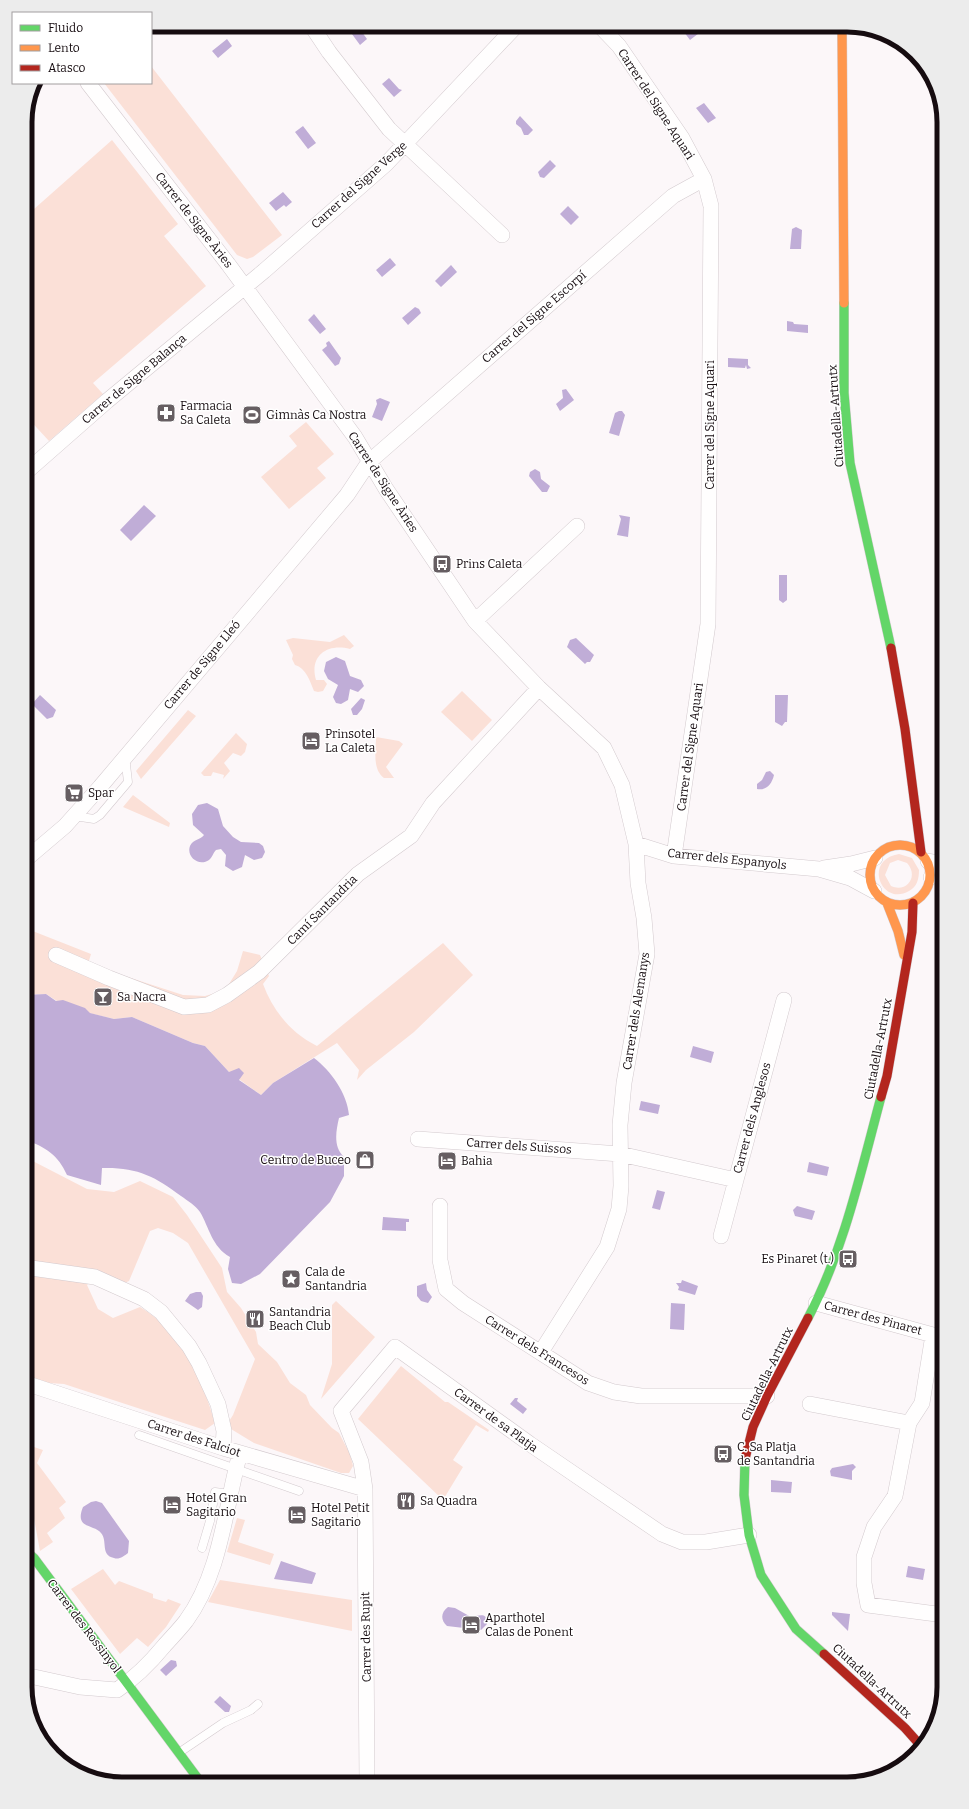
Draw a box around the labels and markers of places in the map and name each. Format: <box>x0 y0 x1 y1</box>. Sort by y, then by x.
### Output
place label: Farmacia Sa Caleta <box>180 399 233 427</box>
pharmacy icon: Farmacia Sa Caleta <box>155 402 177 424</box>
sports icon: Gimnàs Ca Nostra <box>241 404 263 426</box>
place label: Gimnàs Ca Nostra <box>266 408 367 422</box>
bus stop icon: Prins Caleta <box>431 553 453 575</box>
place label: Prins Caleta <box>456 557 523 571</box>
place label: Prinsotel La Caleta <box>325 727 376 755</box>
hotel icon: Prinsotel La Caleta <box>300 730 322 752</box>
supermarket icon: Spar <box>63 782 85 804</box>
place label: Spar <box>88 786 115 800</box>
bar icon: Sa Nacra <box>92 986 114 1008</box>
place label: Sa Nacra <box>117 990 167 1004</box>
shop icon: Centro de Buceo <box>354 1149 376 1171</box>
hotel icon: Bahia <box>436 1150 458 1172</box>
place label: Centro de Buceo <box>260 1153 351 1167</box>
place label: Bahia <box>461 1154 493 1168</box>
bus stop icon: Es Pinaret (t.) <box>837 1248 859 1270</box>
place label: Es Pinaret (t.) <box>761 1251 834 1266</box>
place label: Cala de Santandria <box>305 1265 367 1293</box>
place icon: Cala de Santandria <box>280 1268 302 1290</box>
place label: Santandria Beach Club <box>269 1305 331 1333</box>
restaurant icon: Santandria Beach Club <box>244 1308 266 1330</box>
place label: C. Sa Platja de Santandria <box>737 1440 815 1468</box>
bus stop icon: C. Sa Platja de Santandria <box>712 1443 734 1465</box>
restaurant icon: Sa Quadra <box>395 1490 417 1512</box>
place label: Hotel Gran Sagitario <box>186 1491 247 1519</box>
hotel icon: Hotel Gran Sagitario <box>161 1494 183 1516</box>
place label: Sa Quadra <box>420 1494 478 1508</box>
place label: Hotel Petit Sagitario <box>311 1501 370 1529</box>
hotel icon: Hotel Petit Sagitario <box>286 1504 308 1526</box>
place label: Aparthotel Calas de Ponent <box>485 1611 574 1639</box>
hotel icon: Aparthotel Calas de Ponent <box>460 1614 482 1636</box>

